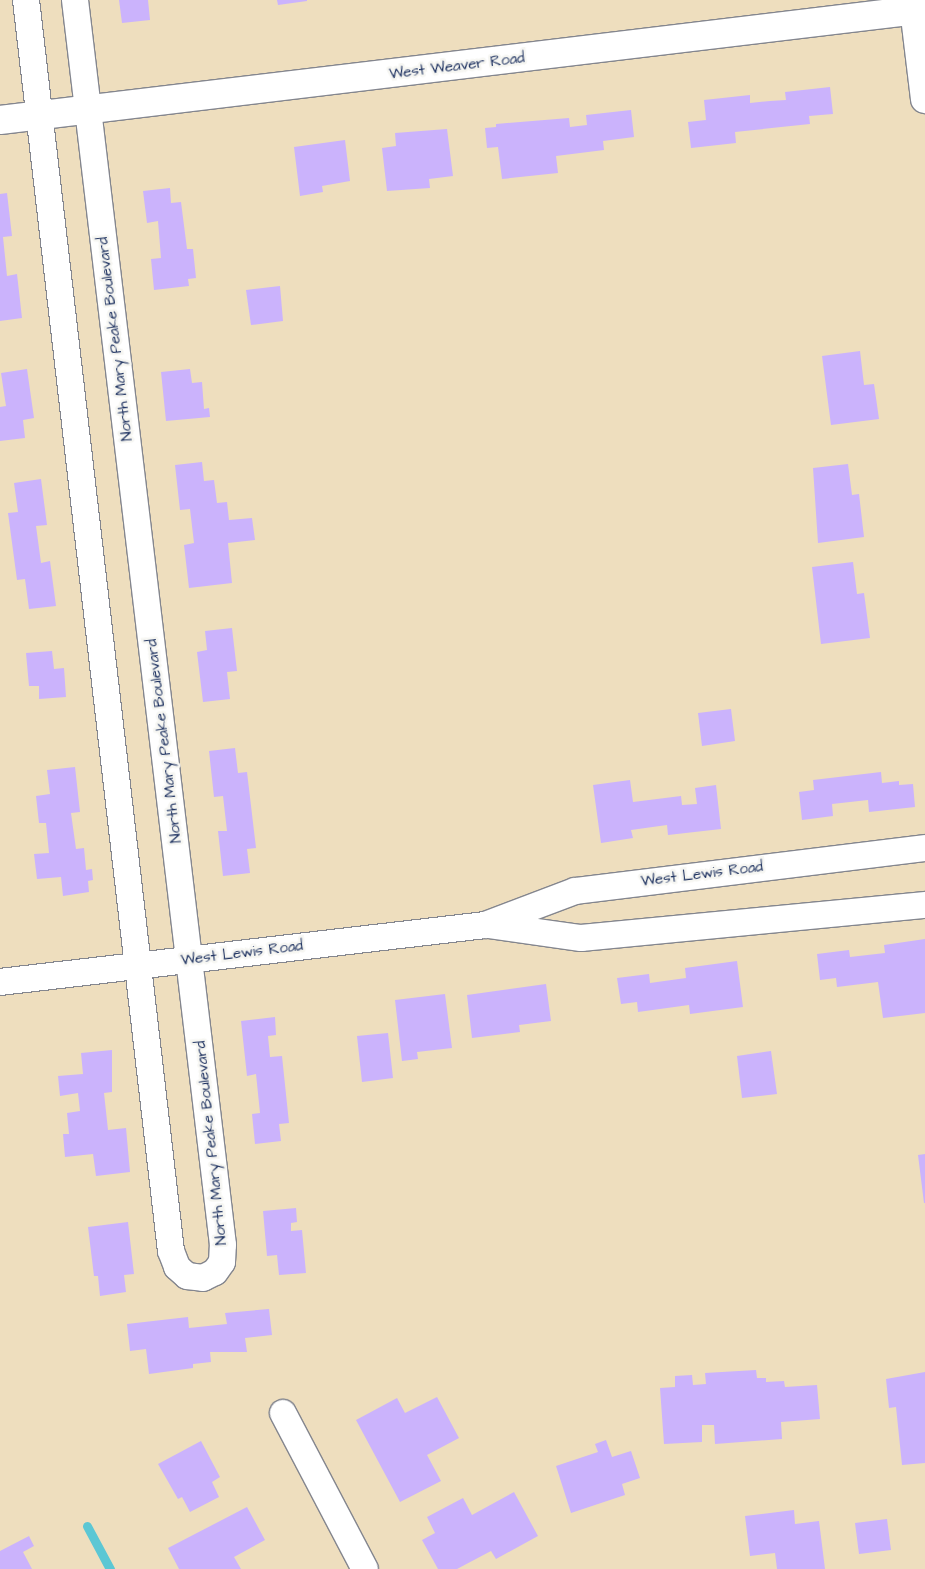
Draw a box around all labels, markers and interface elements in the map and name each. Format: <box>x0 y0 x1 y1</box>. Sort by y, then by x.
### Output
street label: West Weaver Road <box>388 49 526 83</box>
street label: North Mary Peake Boulevard <box>94 236 136 442</box>
street label: North Mary Peake Boulevard <box>143 638 185 844</box>
street label: West Lewis Road <box>640 858 764 890</box>
street label: West Lewis Road <box>180 937 304 969</box>
street label: North Mary Peake Boulevard <box>191 1040 231 1246</box>

